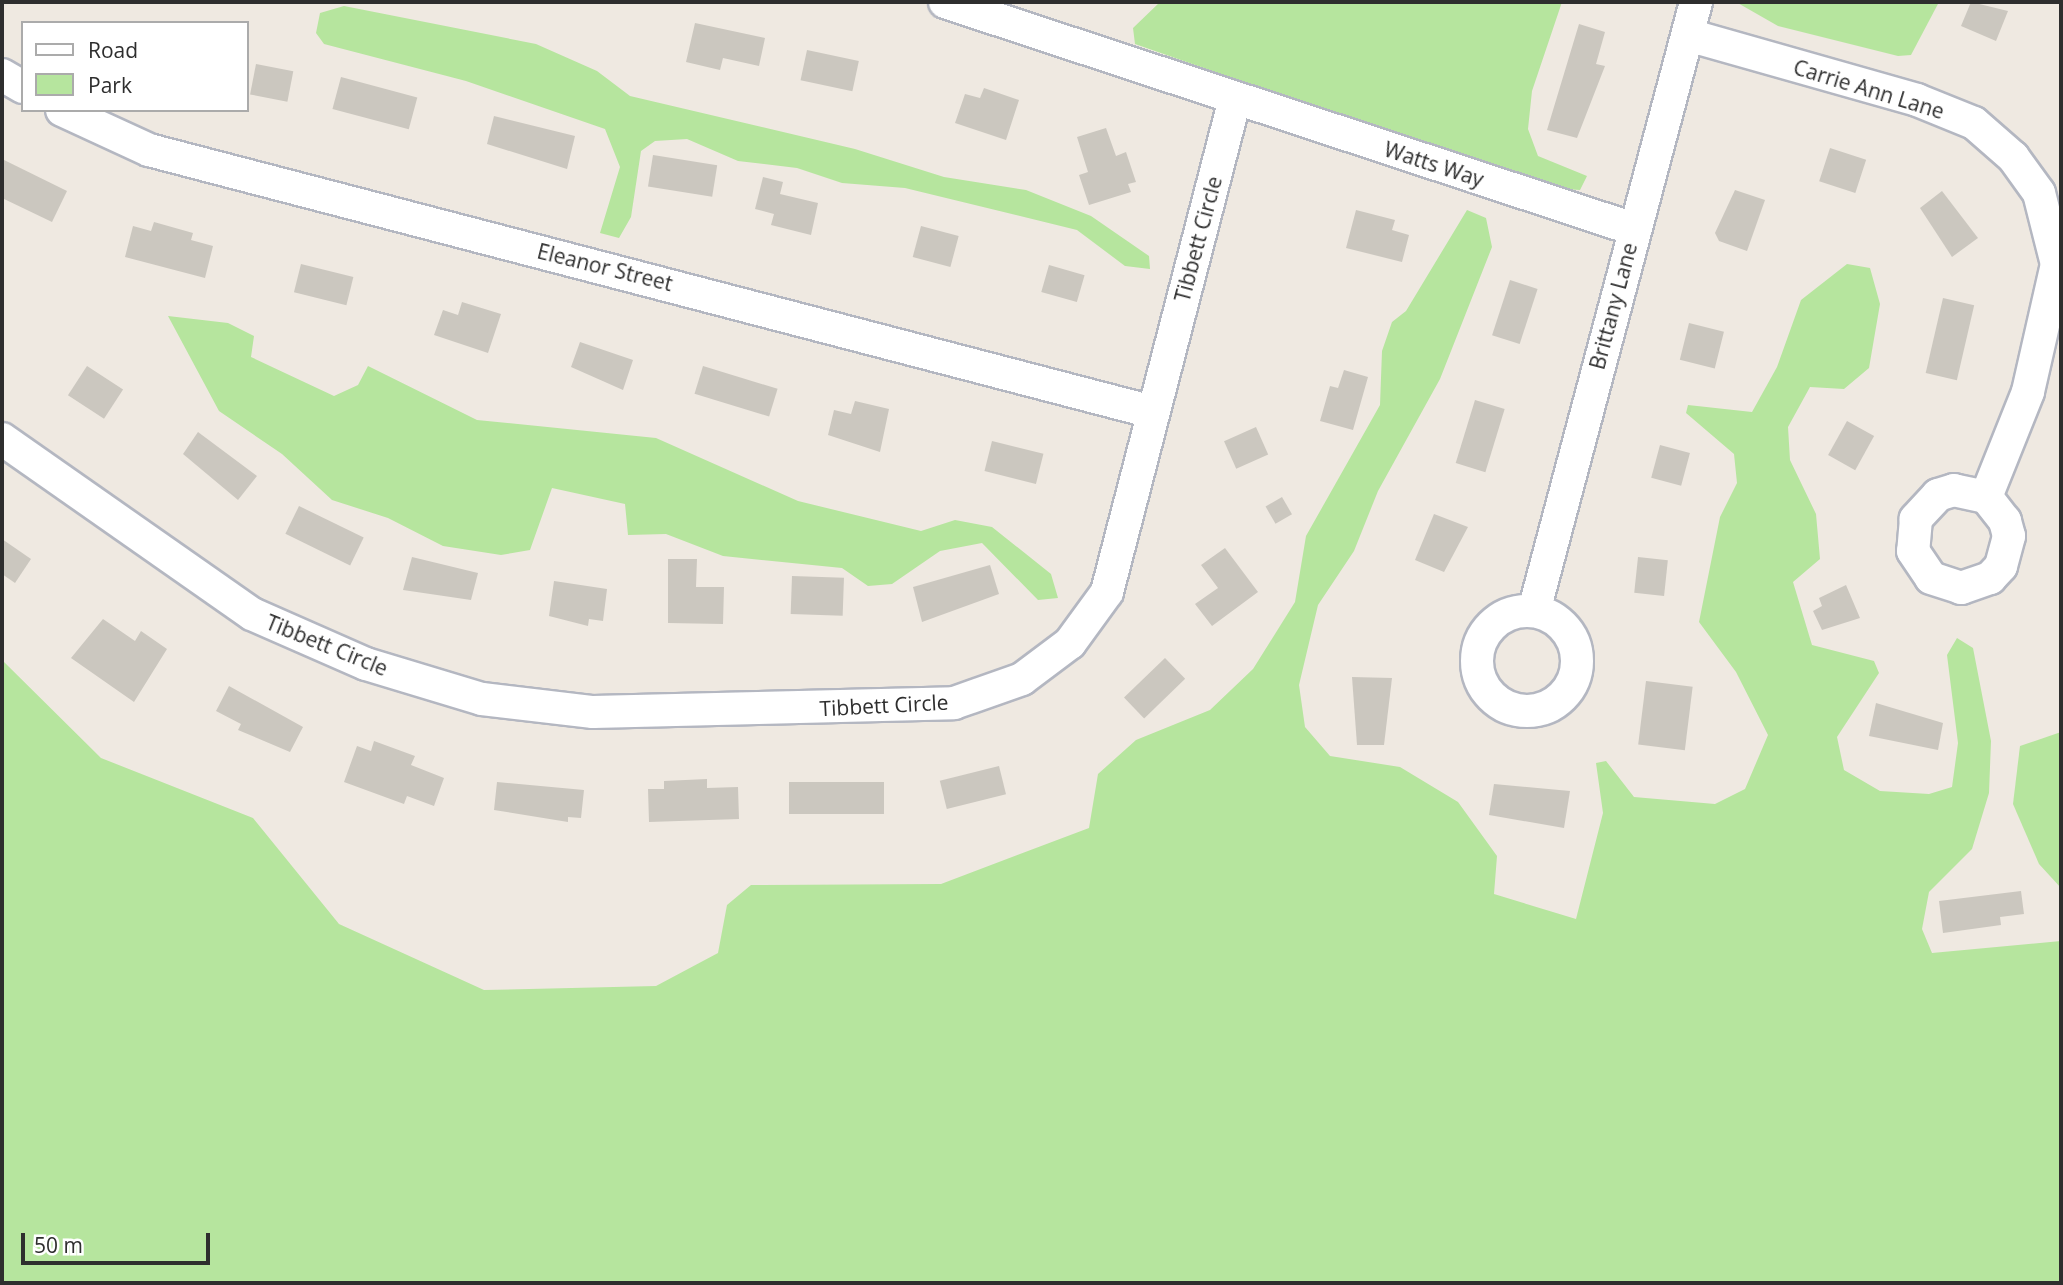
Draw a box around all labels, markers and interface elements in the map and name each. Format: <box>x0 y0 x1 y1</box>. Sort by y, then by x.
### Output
legend <box>21 21 248 112</box>
text: Road <box>88 36 138 64</box>
street label: Carrie Ann Lane <box>1791 54 1947 124</box>
text: Park <box>88 71 132 99</box>
street label: Watts Way <box>1381 136 1487 192</box>
street label: Tibbett Circle <box>1169 173 1227 305</box>
street label: Eleanor Street <box>535 238 675 296</box>
street label: Brittany Lane <box>1584 240 1642 372</box>
street label: Tibbett Circle <box>262 609 392 681</box>
street label: Tibbett Circle <box>819 689 949 721</box>
scale bar <box>24 1218 214 1262</box>
text: 50 m <box>34 1231 83 1259</box>

